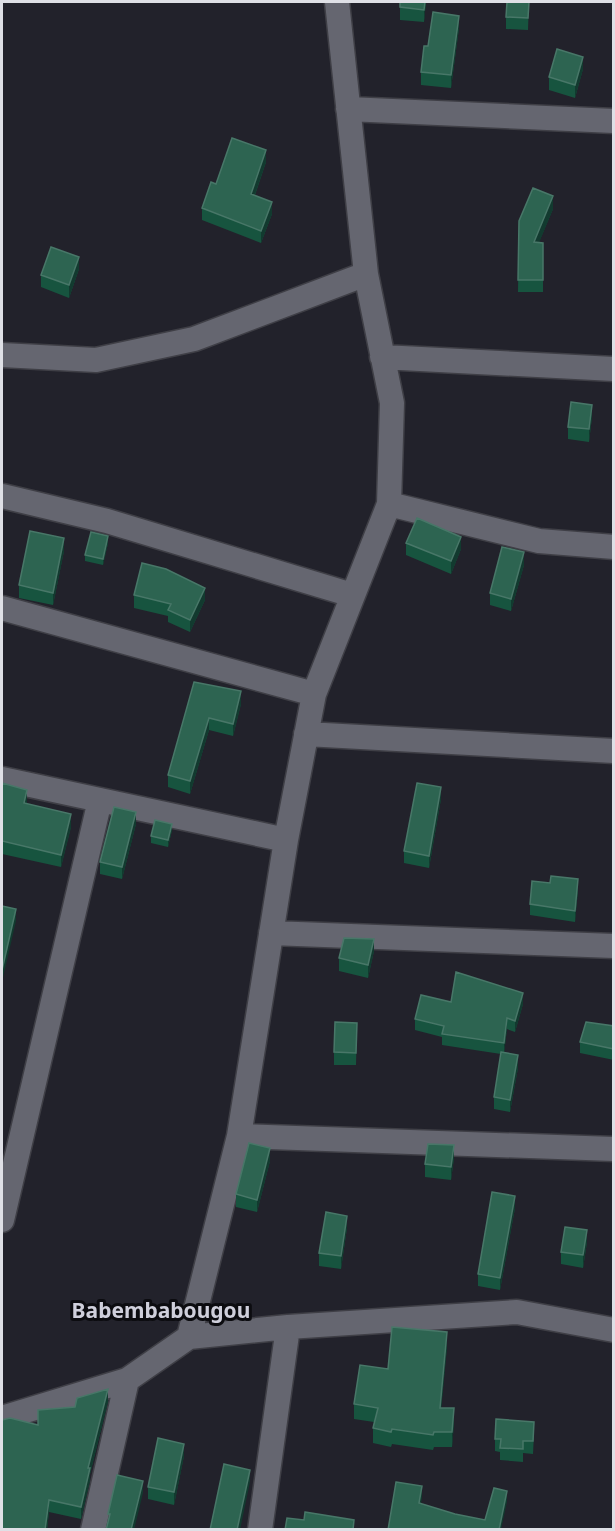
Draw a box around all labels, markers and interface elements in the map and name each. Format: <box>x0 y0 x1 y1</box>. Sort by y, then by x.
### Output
district label: Babembabougou <box>72 1296 250 1324</box>

